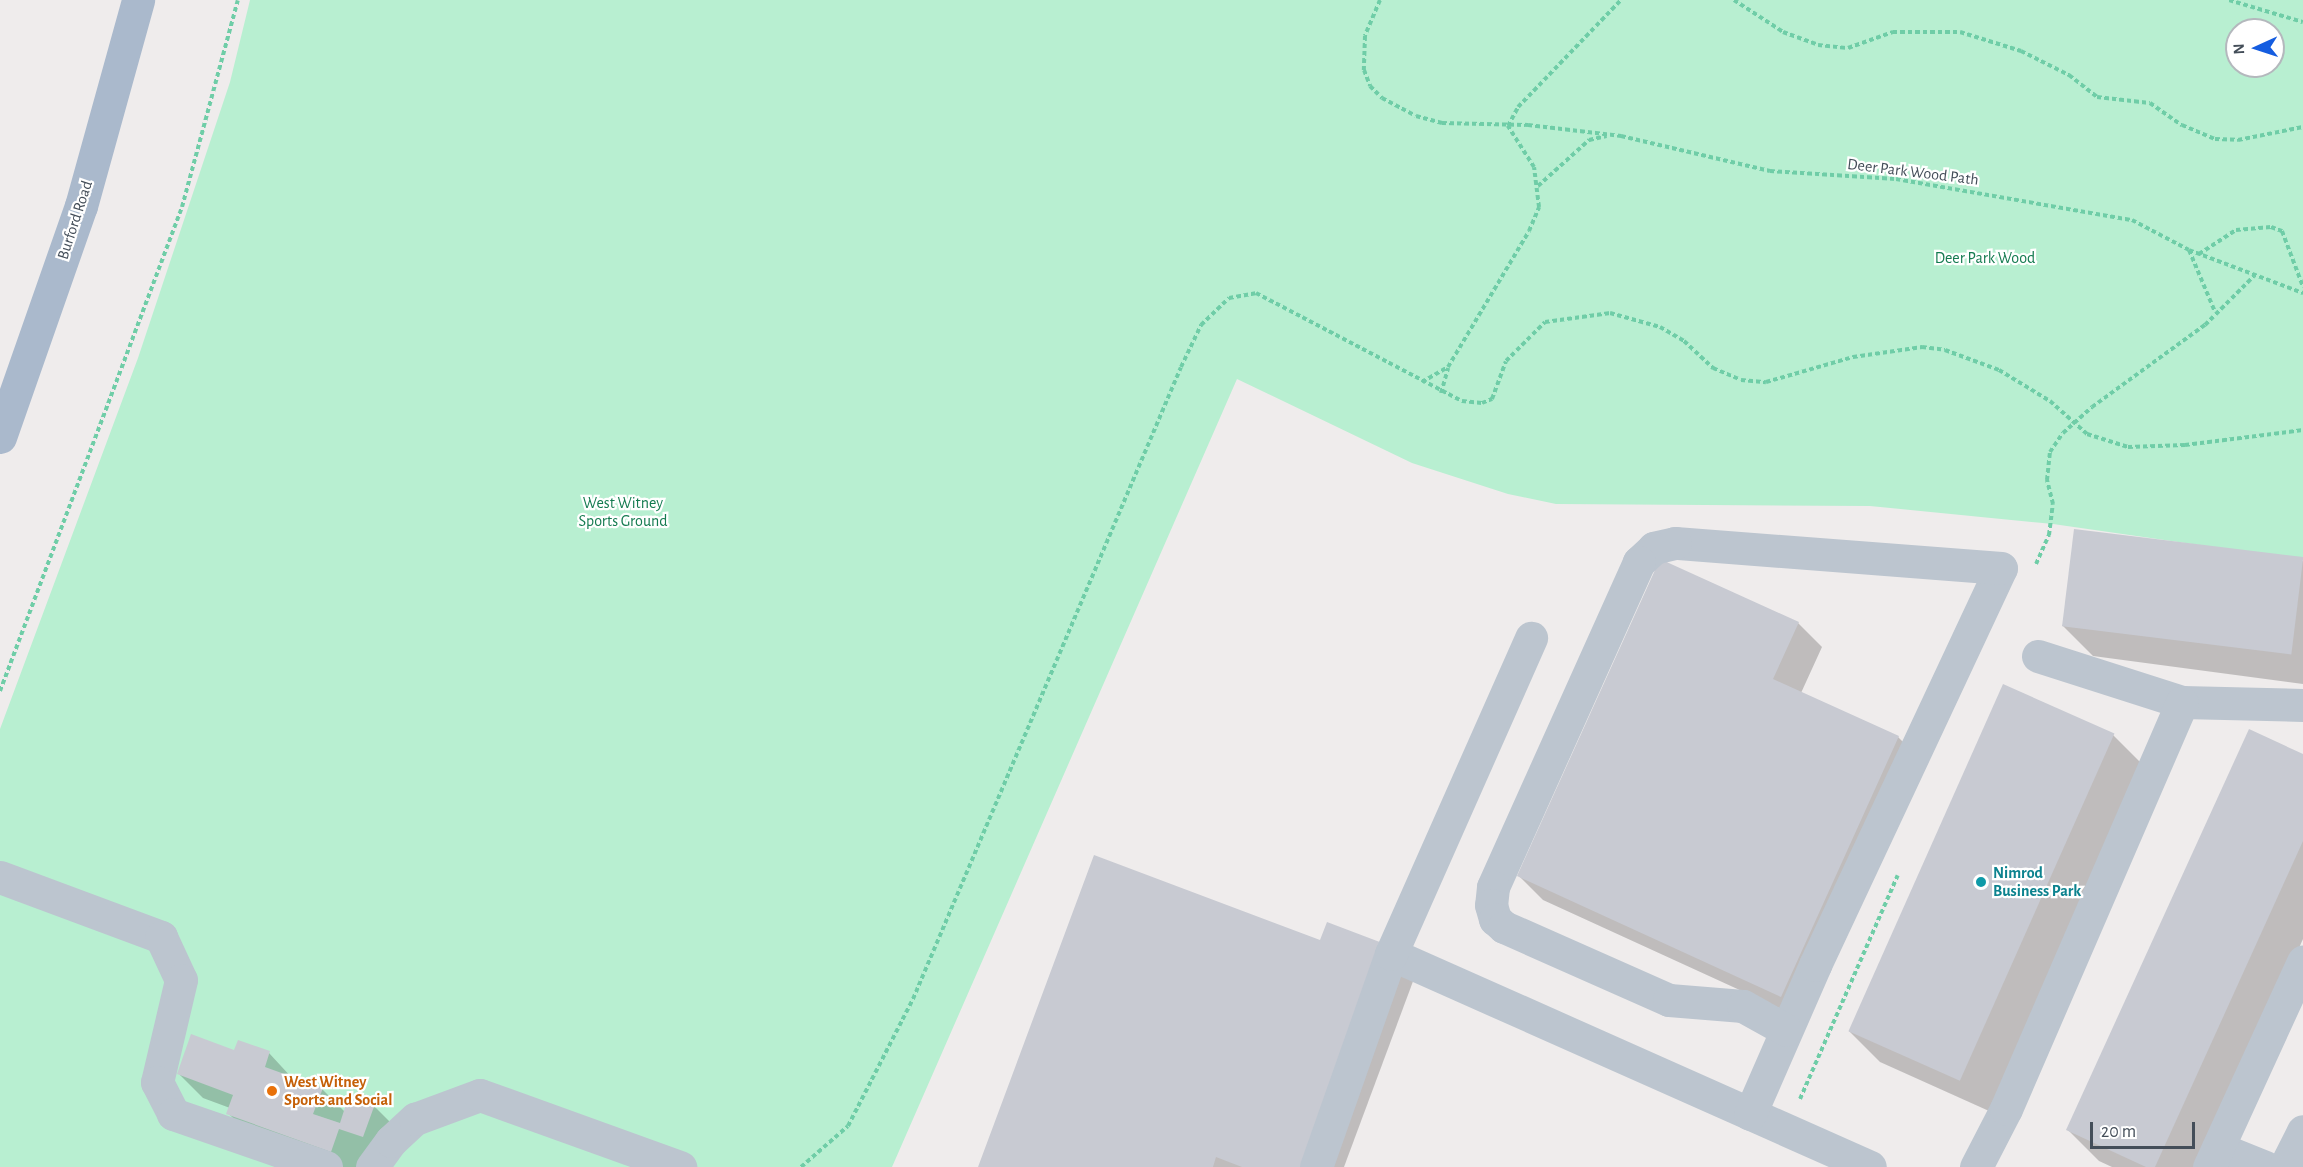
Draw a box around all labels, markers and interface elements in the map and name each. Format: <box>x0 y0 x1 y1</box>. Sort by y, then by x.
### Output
north arrow <box>2225 18 2285 78</box>
text: N <box>2231 43 2247 55</box>
street label: Deer Park Wood Path <box>1846 154 1980 190</box>
street label: Burford Road <box>53 178 97 262</box>
park label: Deer Park Wood <box>1935 248 2035 268</box>
park label: West Witney Sports Ground <box>578 493 668 531</box>
place label: Nimrod Business Park <box>1993 863 2081 901</box>
marker: Nimrod Business Park <box>1974 875 1988 889</box>
place label: West Witney Sports and Social <box>284 1072 392 1110</box>
marker: West Witney Sports and Social <box>265 1084 279 1098</box>
scale bar <box>2093 1110 2198 1148</box>
text: 20 m <box>2101 1123 2136 1141</box>

